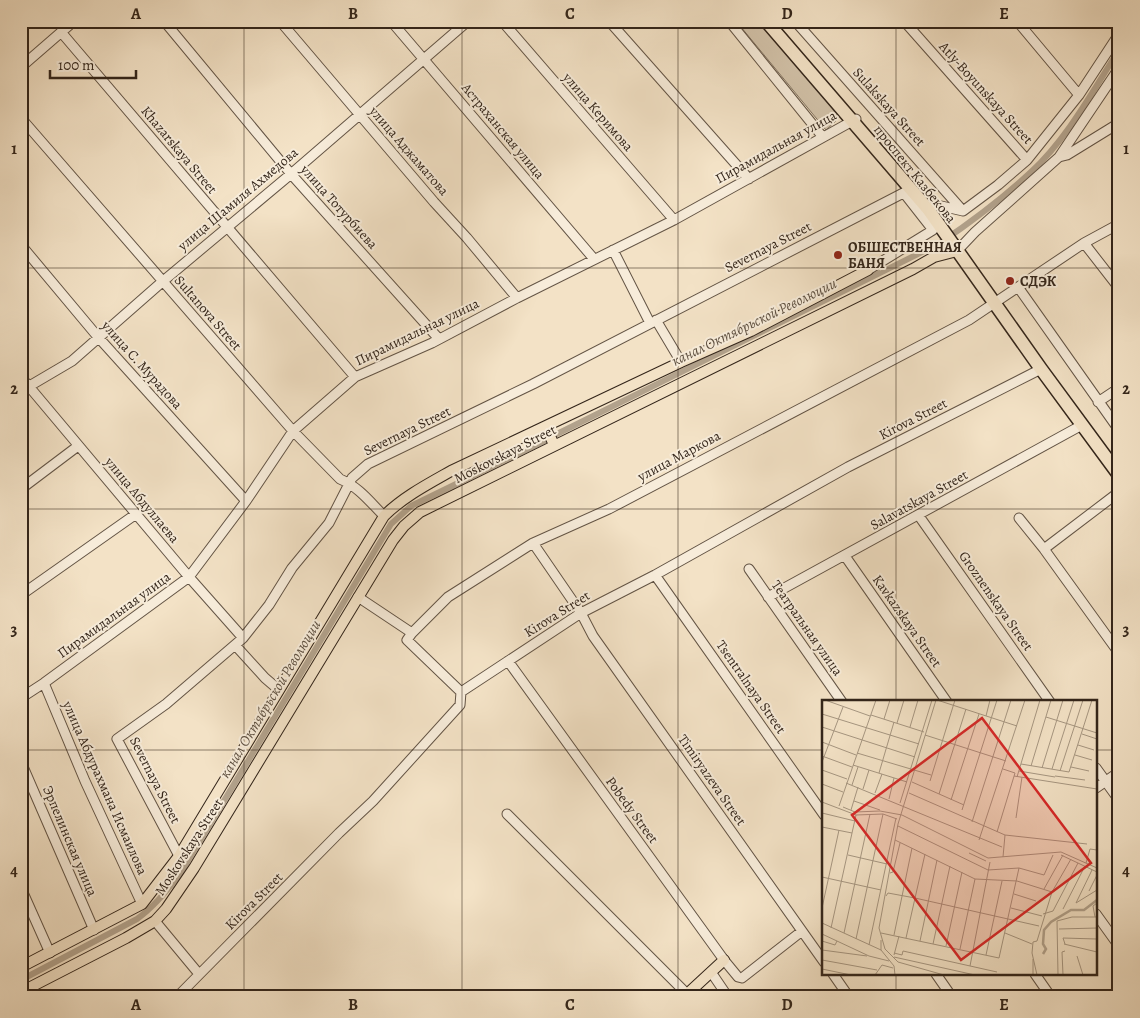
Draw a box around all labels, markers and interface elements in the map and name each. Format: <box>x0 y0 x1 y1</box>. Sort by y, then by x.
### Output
text: A <box>130 3 142 25</box>
text: B <box>348 3 358 25</box>
text: C <box>565 3 575 25</box>
text: D <box>781 3 793 25</box>
text: E <box>999 3 1009 25</box>
street label: Atly-Boyunskaya Street <box>934 37 1037 149</box>
scale bar <box>50 48 136 80</box>
text: 100 m <box>58 55 95 75</box>
street label: Sulakskaya Street <box>848 63 930 151</box>
street label: улица Керимова <box>558 68 638 156</box>
street label: Астраханская улица <box>456 78 549 183</box>
street label: Khazarskaya Street <box>137 102 222 198</box>
street label: улица Аджаматова <box>364 102 453 200</box>
street label: Пирамидальная улица <box>712 106 840 188</box>
street label: проспект Казбекова <box>869 121 961 227</box>
text: 1 <box>11 138 17 160</box>
text: 1 <box>1123 138 1129 160</box>
street label: улица Шамиля Ахмедова <box>173 143 303 256</box>
street label: улица Тотурбиева <box>295 160 382 254</box>
street label: Severnaya Street <box>721 217 815 277</box>
place label: ОБШЕСТВЕННАЯ БАНЯ <box>848 238 962 273</box>
marker: ОБШЕСТВЕННАЯ БАНЯ <box>832 249 844 261</box>
street label: Sultanova Street <box>170 271 246 355</box>
place label: СДЭК <box>1020 272 1057 291</box>
water label: канал Октябрьской Революции <box>668 273 840 371</box>
marker: СДЭК <box>1004 275 1016 287</box>
street label: Пирамидальная улица <box>352 293 483 370</box>
street label: улица С. Мурадова <box>97 316 187 414</box>
text: 2 <box>10 378 18 400</box>
text: 2 <box>1122 378 1130 400</box>
street label: Kirova Street <box>876 393 951 444</box>
street label: Severnaya Street <box>360 402 454 460</box>
street label: Moskovskaya Street <box>451 420 560 488</box>
street label: улица Маркова <box>633 426 724 486</box>
street label: улица Абдуллаева <box>100 452 184 547</box>
street label: Salavatskaya Street <box>867 465 972 535</box>
street label: Groznenskaya Street <box>954 547 1038 655</box>
street label: Пирамидальная улица <box>54 567 175 663</box>
street label: Kavkazskaya Street <box>868 571 946 671</box>
street label: Театральная улица <box>767 576 847 680</box>
street label: Kirova Street <box>520 586 594 642</box>
water label: канал Октябрьской Революции <box>215 616 326 782</box>
text: 3 <box>11 619 18 641</box>
text: 3 <box>1123 619 1130 641</box>
street label: Tsentralnaya Street <box>712 636 791 738</box>
street label: улица Абдурахмана Исмаилова <box>58 697 152 878</box>
inset map <box>822 700 1098 976</box>
street label: Timiryazeva Street <box>673 731 751 830</box>
street label: Severnaya Street <box>125 733 185 827</box>
street label: Pobedy Street <box>601 773 663 848</box>
street label: Эрпелинская улица <box>38 783 102 900</box>
street label: Moskovskaya Street <box>150 794 228 899</box>
text: 4 <box>10 860 18 882</box>
text: 4 <box>1122 860 1130 882</box>
street label: Kirova Street <box>221 868 287 934</box>
text: A <box>130 994 142 1016</box>
text: B <box>348 994 358 1016</box>
text: C <box>565 994 575 1016</box>
text: D <box>781 994 793 1016</box>
text: E <box>999 994 1009 1016</box>

